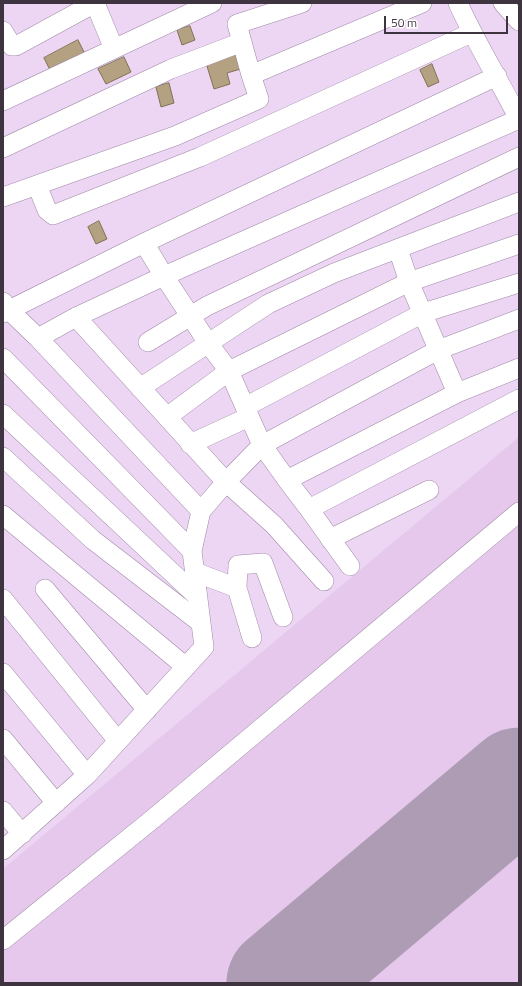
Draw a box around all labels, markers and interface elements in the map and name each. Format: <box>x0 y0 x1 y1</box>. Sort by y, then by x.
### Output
scale bar <box>386 8 510 34</box>
text: 50 m <box>391 13 417 32</box>

